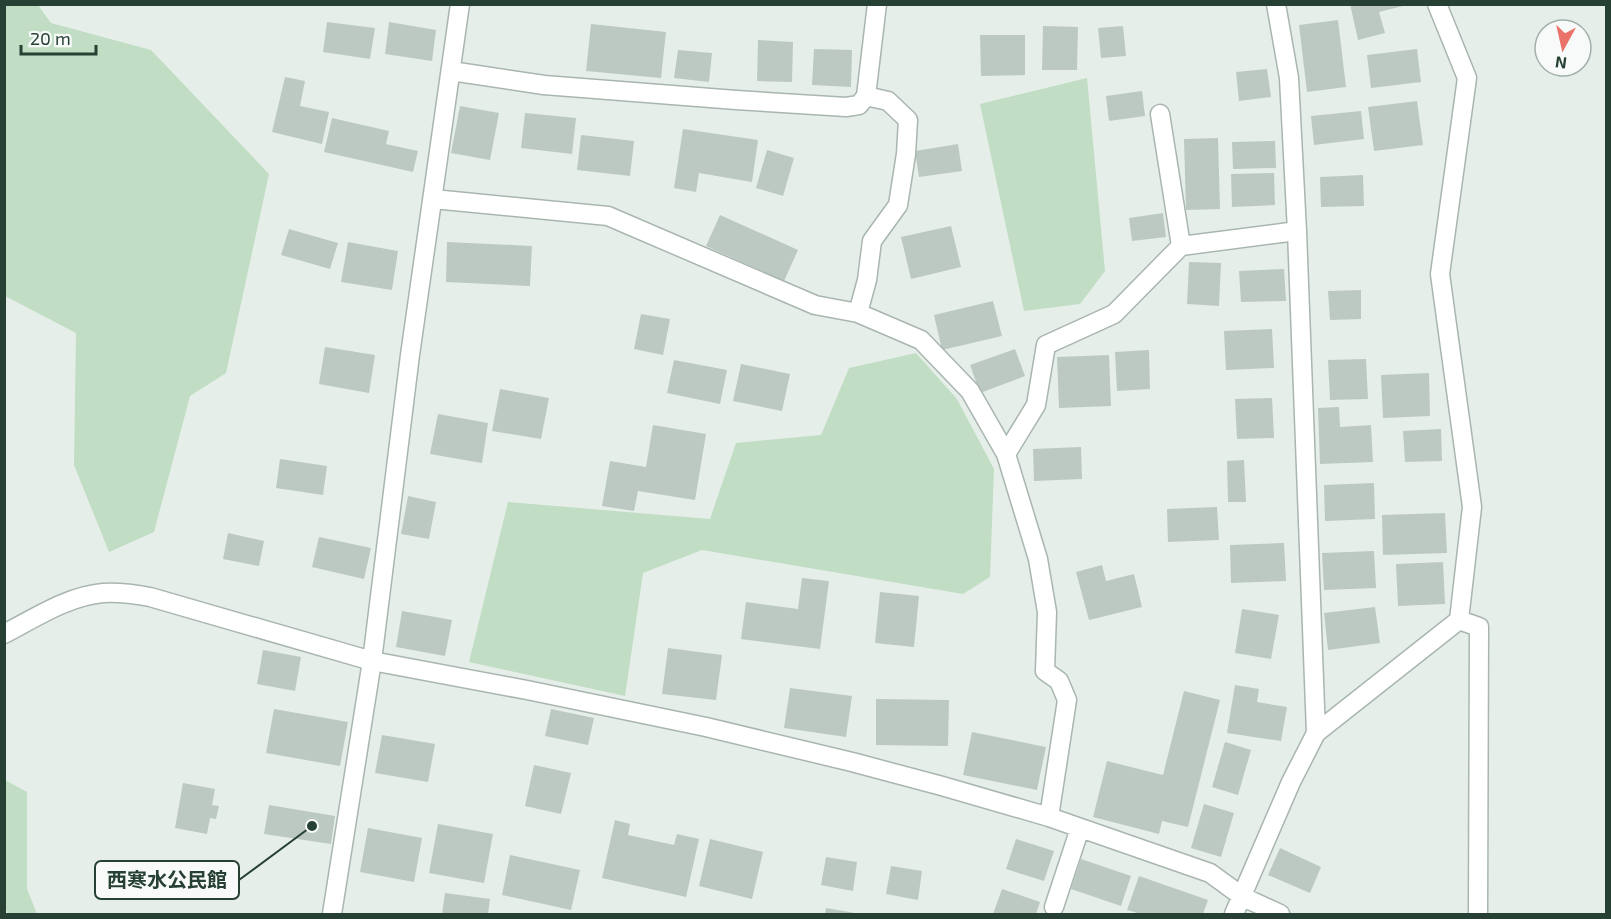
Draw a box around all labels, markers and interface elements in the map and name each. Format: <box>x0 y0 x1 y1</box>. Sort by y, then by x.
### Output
scale bar <box>21 18 96 56</box>
north arrow <box>1533 18 1593 78</box>
text: 20 m <box>30 27 71 49</box>
text: N <box>1554 53 1568 74</box>
callout: 西寒水公民館 <box>95 861 239 899</box>
text: 西寒水公民館 <box>107 867 227 891</box>

